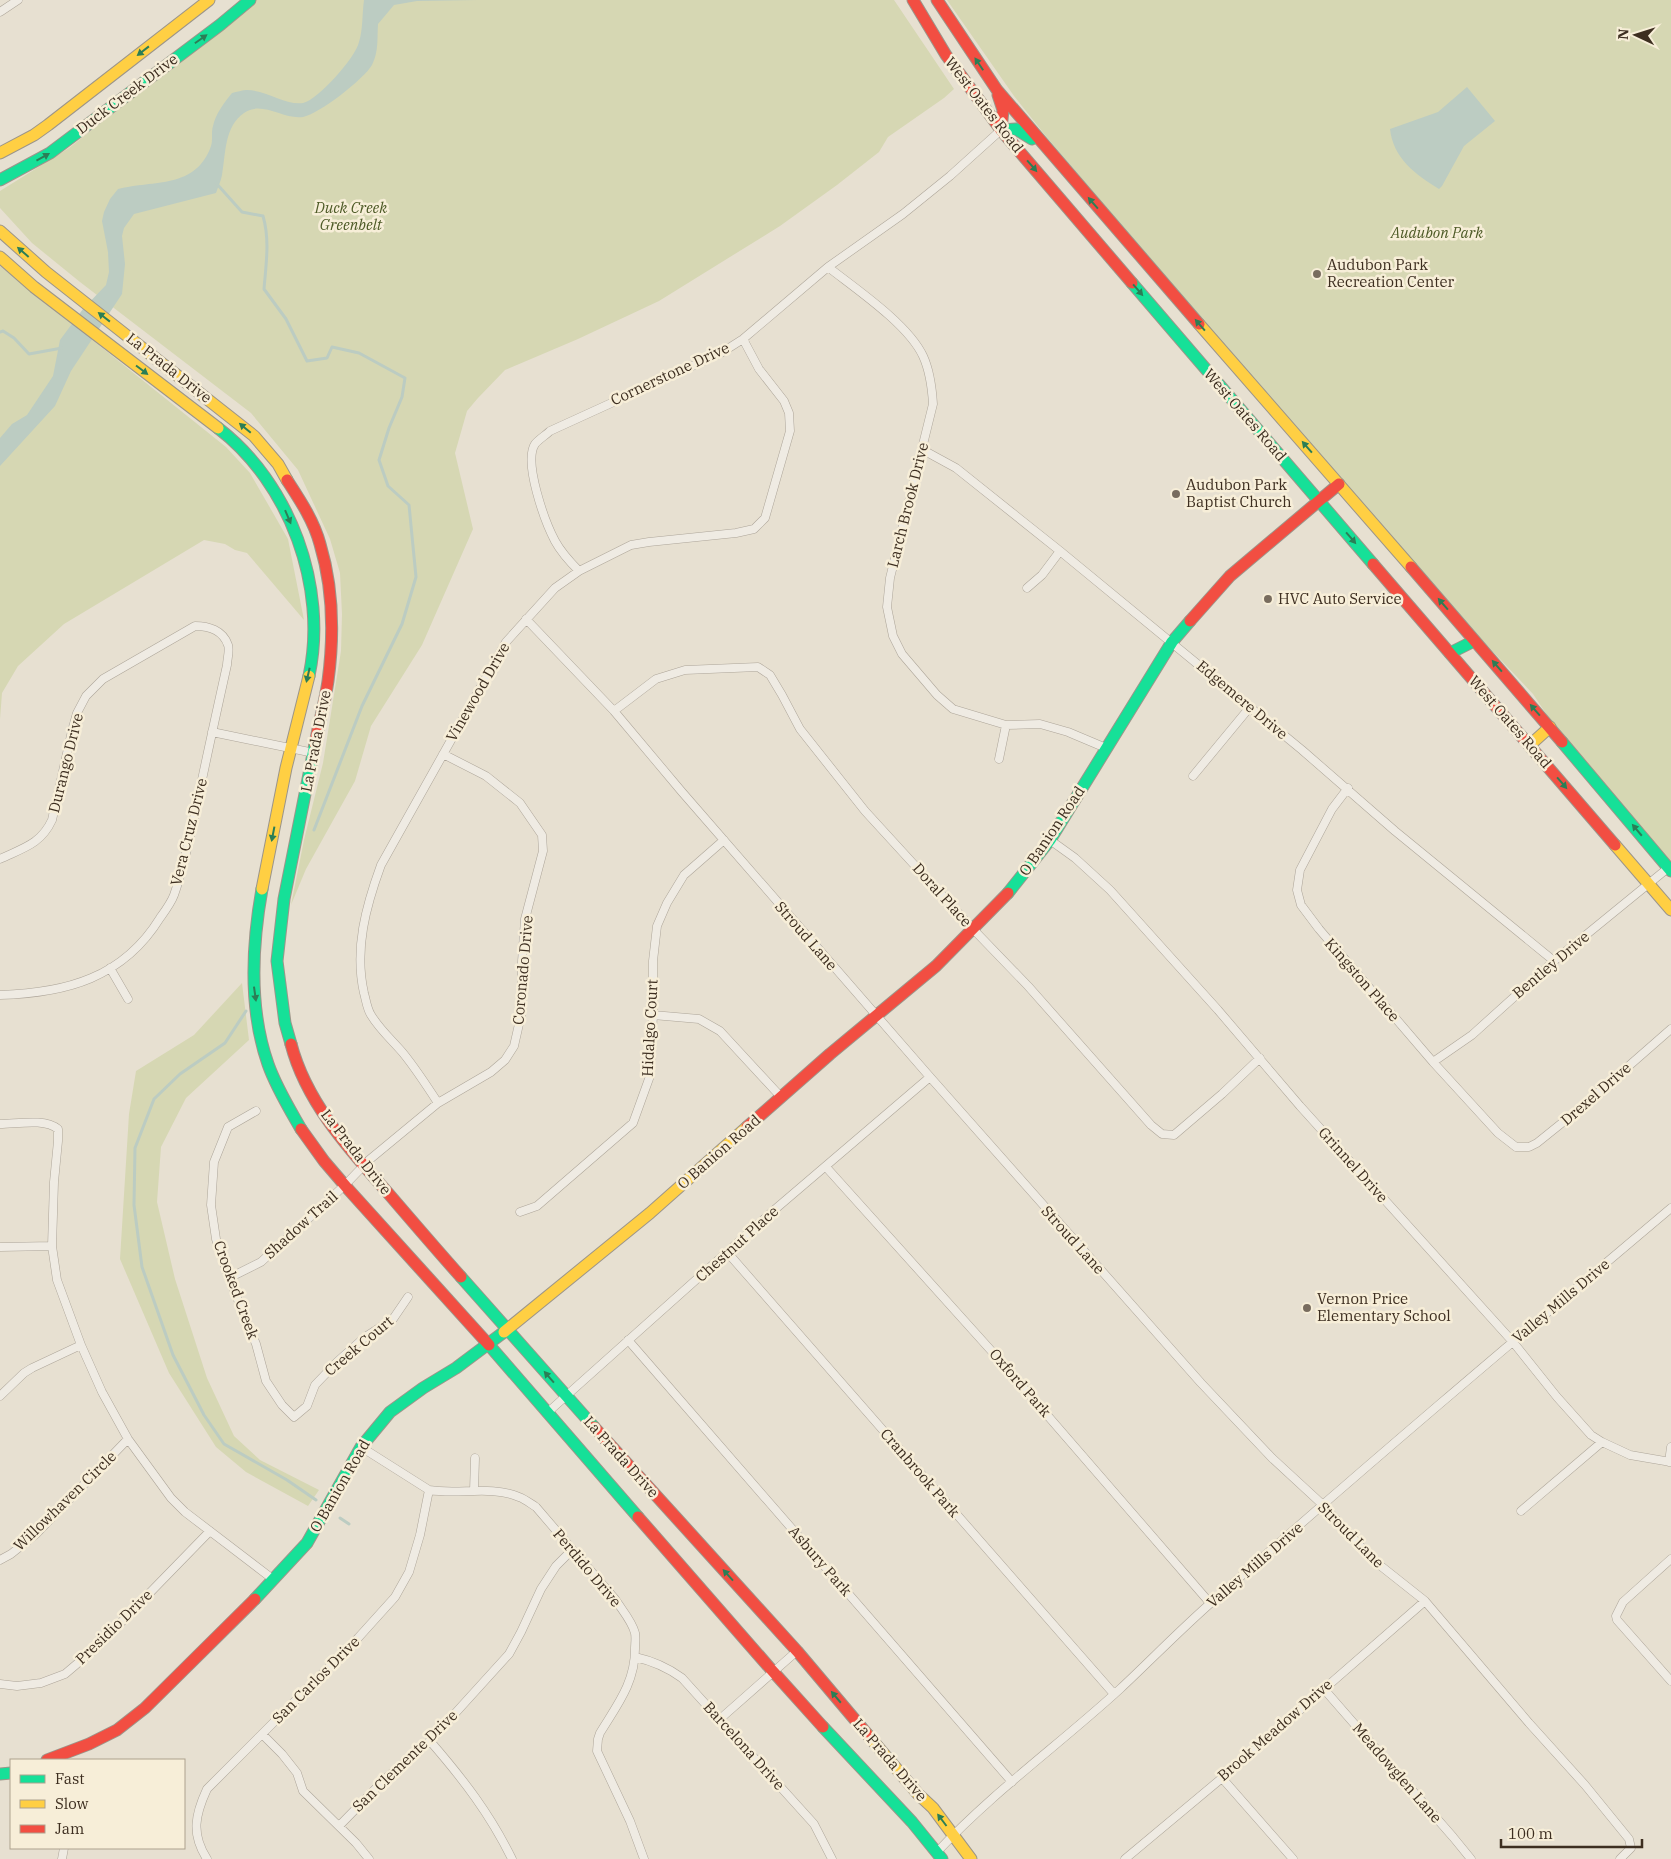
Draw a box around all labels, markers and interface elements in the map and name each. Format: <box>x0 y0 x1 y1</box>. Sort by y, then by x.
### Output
north arrow <box>1611 10 1661 60</box>
text: N <box>1614 28 1632 40</box>
one-way arrow <box>194 34 208 44</box>
one-way arrow <box>136 46 149 57</box>
street label: Duck Creek Drive <box>72 49 181 138</box>
street label: West Oates Road <box>941 53 1028 156</box>
one-way arrow <box>974 57 984 70</box>
one-way arrow <box>35 153 50 161</box>
one-way arrow <box>1027 160 1038 173</box>
one-way arrow <box>1087 197 1098 210</box>
park label: Duck Creek Greenbelt <box>314 198 387 234</box>
park label: Audubon Park <box>1390 223 1483 242</box>
one-way arrow <box>16 246 29 257</box>
place label: Audubon Park Recreation Center <box>1327 255 1455 291</box>
marker: Audubon Park Recreation Center <box>1311 268 1323 280</box>
one-way arrow <box>1132 284 1143 296</box>
one-way arrow <box>97 311 110 322</box>
one-way arrow <box>1194 319 1205 332</box>
street label: La Prada Drive <box>123 328 216 407</box>
street label: Cornerstone Drive <box>607 338 732 409</box>
street label: West Oates Road <box>1200 364 1291 465</box>
one-way arrow <box>136 365 149 375</box>
one-way arrow <box>239 423 252 434</box>
street label: Larch Brook Drive <box>883 440 932 569</box>
one-way arrow <box>1301 442 1313 454</box>
place label: Audubon Park Baptist Church <box>1186 475 1292 511</box>
marker: Audubon Park Baptist Church <box>1170 488 1182 500</box>
one-way arrow <box>285 510 293 524</box>
one-way arrow <box>1345 531 1356 544</box>
place label: HVC Auto Service <box>1278 589 1401 608</box>
marker: HVC Auto Service <box>1262 593 1274 605</box>
one-way arrow <box>1437 598 1448 611</box>
street label: Vinewood Drive <box>442 639 514 745</box>
street label: Edgemere Drive <box>1193 656 1292 743</box>
one-way arrow <box>1491 661 1503 673</box>
one-way arrow <box>304 668 312 683</box>
street label: West Oates Road <box>1465 671 1556 772</box>
street label: La Prada Drive <box>296 688 335 793</box>
one-way arrow <box>1529 703 1540 716</box>
street label: Durango Drive <box>44 711 87 815</box>
street label: Vera Cruz Drive <box>166 776 211 888</box>
one-way arrow <box>1557 776 1568 789</box>
street label: O Banion Road <box>1015 782 1089 879</box>
one-way arrow <box>1631 825 1643 837</box>
one-way arrow <box>269 826 277 841</box>
street label: Doral Place <box>909 859 976 931</box>
street label: Stroud Lane <box>771 897 842 974</box>
street label: Coronado Drive <box>508 914 537 1026</box>
street label: Bentley Drive <box>1508 927 1593 1002</box>
street label: Kingston Place <box>1321 934 1404 1025</box>
street label: Hidalgo Court <box>637 979 662 1077</box>
one-way arrow <box>252 987 260 1003</box>
street label: Drexel Drive <box>1557 1058 1635 1129</box>
street label: La Prada Drive <box>317 1105 396 1198</box>
street label: O Banion Road <box>673 1110 764 1193</box>
street label: Grinnel Drive <box>1314 1123 1392 1206</box>
street label: Shadow Trail <box>260 1187 341 1263</box>
street label: Chestnut Place <box>691 1201 782 1286</box>
street label: Stroud Lane <box>1038 1201 1109 1278</box>
street label: Crooked Creek <box>210 1238 263 1342</box>
street label: Valley Mills Drive <box>1508 1254 1613 1347</box>
place label: Vernon Price Elementary School <box>1317 1289 1451 1325</box>
marker: Vernon Price Elementary School <box>1301 1302 1313 1314</box>
street label: Creek Court <box>320 1311 397 1380</box>
street label: Oxford Park <box>985 1344 1055 1421</box>
one-way arrow <box>543 1371 554 1384</box>
street label: La Prada Drive <box>580 1412 663 1501</box>
street label: Cranbrook Park <box>877 1424 964 1521</box>
street label: O Banion Road <box>305 1436 374 1536</box>
street label: Willowhaven Circle <box>9 1447 120 1555</box>
street label: Stroud Lane <box>1314 1498 1388 1572</box>
street label: Valley Mills Drive <box>1203 1518 1307 1612</box>
street label: Asbury Park <box>785 1522 856 1600</box>
street label: Perdido Drive <box>549 1525 626 1611</box>
one-way arrow <box>722 1570 734 1582</box>
street label: Presidio Drive <box>71 1585 156 1668</box>
street label: San Carlos Drive <box>268 1632 363 1727</box>
street label: Brook Meadow Drive <box>1213 1675 1336 1785</box>
one-way arrow <box>831 1691 842 1703</box>
street label: Barcelona Drive <box>700 1697 789 1794</box>
street label: San Clemente Drive <box>348 1706 461 1816</box>
street label: La Prada Drive <box>849 1714 931 1805</box>
street label: Meadowglen Lane <box>1349 1719 1446 1827</box>
legend <box>10 1759 185 1849</box>
text: Fast <box>55 1769 85 1788</box>
text: Slow <box>55 1794 89 1813</box>
one-way arrow <box>937 1813 947 1827</box>
scale bar <box>1501 1816 1642 1848</box>
text: Jam <box>55 1819 84 1838</box>
text: 100 m <box>1508 1824 1553 1843</box>

